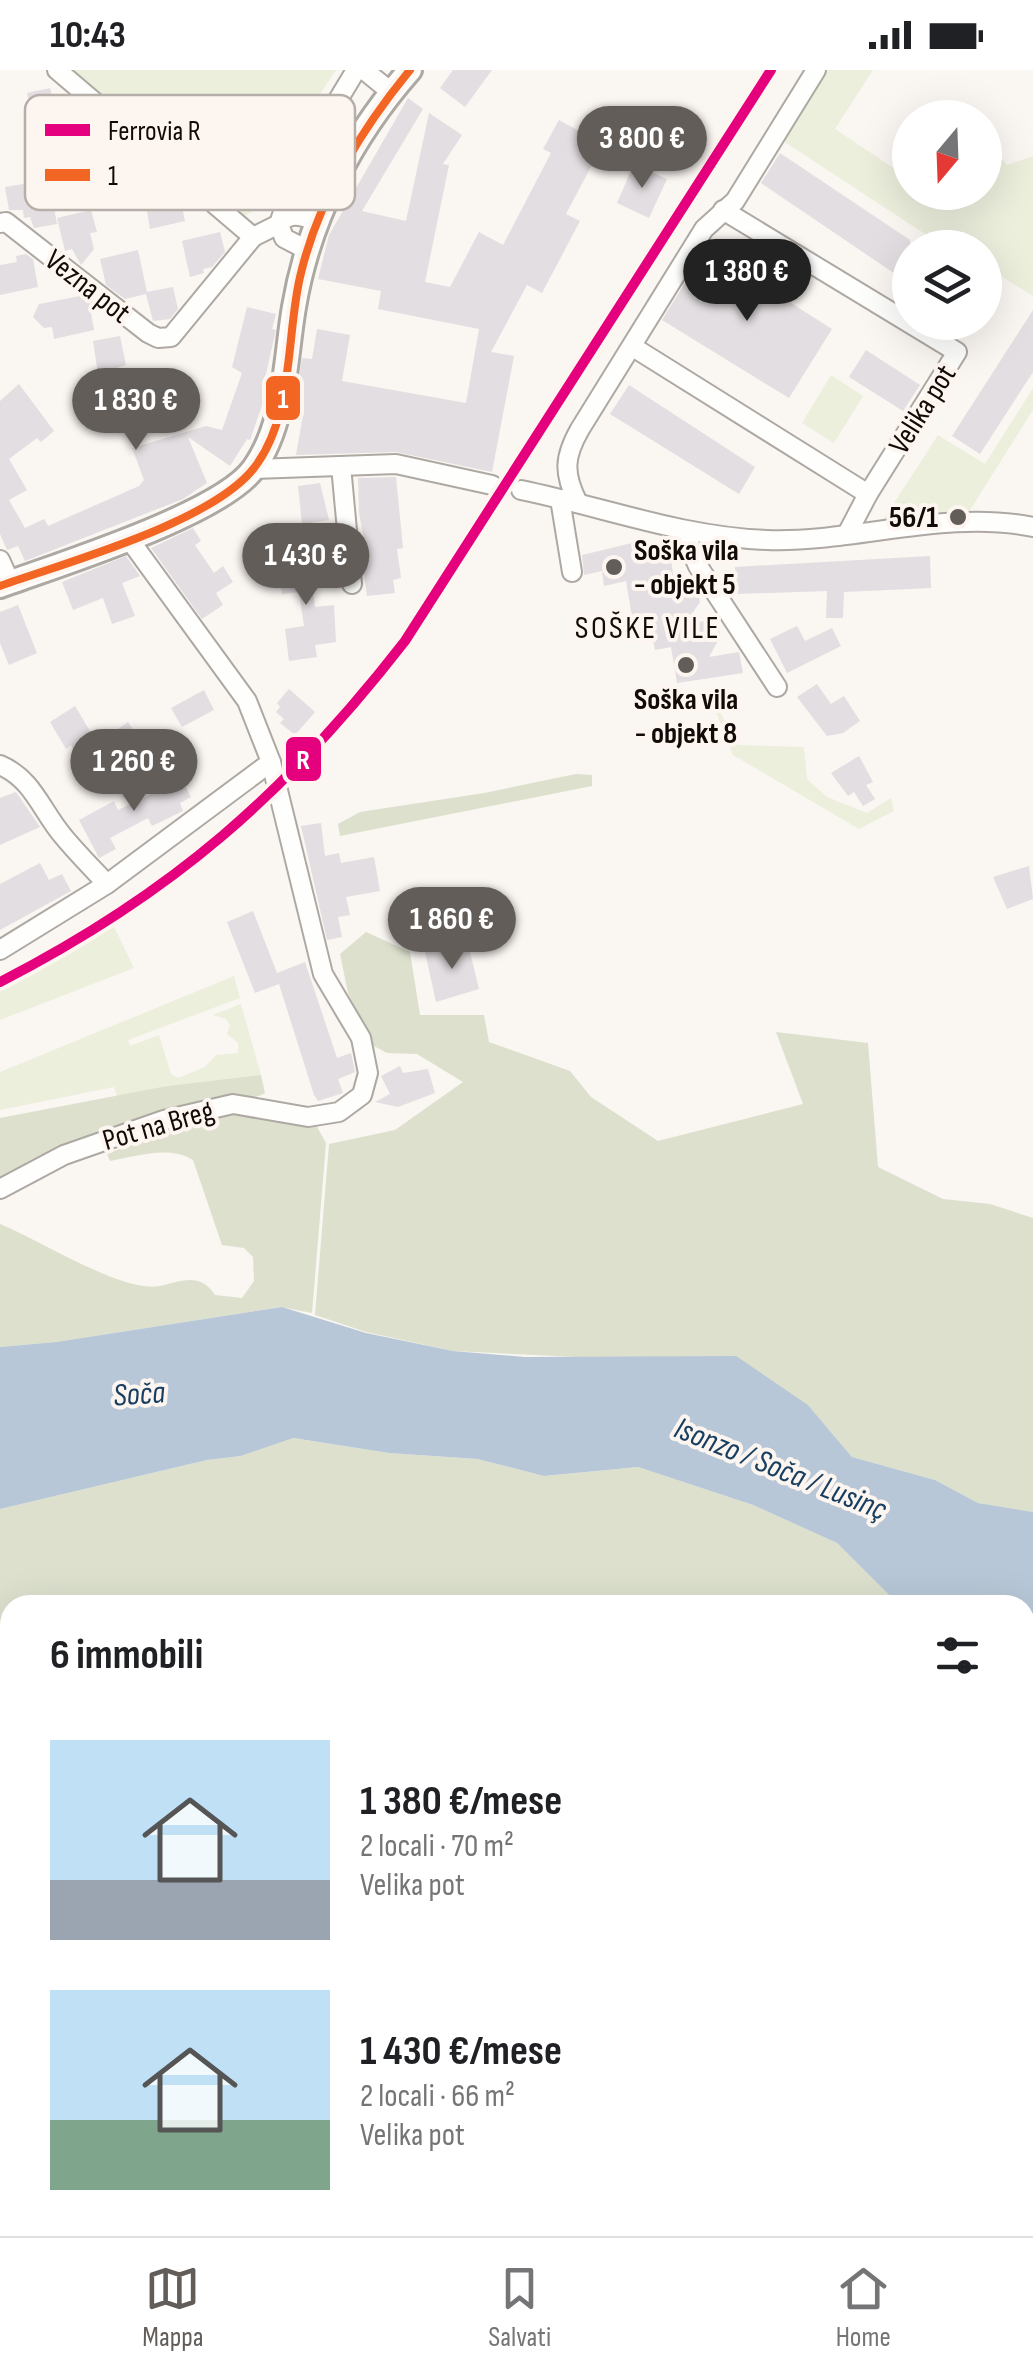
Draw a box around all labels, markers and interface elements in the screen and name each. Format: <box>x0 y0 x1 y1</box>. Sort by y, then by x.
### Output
text: 10:43 <box>50 13 126 58</box>
legend <box>25 95 355 210</box>
north arrow <box>892 100 1002 210</box>
map controls <box>892 100 1002 340</box>
pin: 3 800 € <box>550 106 734 191</box>
text: Ferrovia R <box>108 115 201 148</box>
text: 3 800 € <box>599 119 685 158</box>
text: 1 <box>108 160 118 193</box>
button: layers <box>892 230 1002 340</box>
pin: 1 380 € <box>655 239 839 324</box>
street label: Vezna pot <box>37 242 137 331</box>
text: 1 380 € <box>705 252 789 291</box>
street label: Velika pot <box>882 358 964 461</box>
pin: 1 830 € <box>44 368 228 453</box>
line badge: 1 <box>264 374 302 422</box>
text: 1 830 € <box>94 381 178 420</box>
text: 1 <box>278 383 289 416</box>
place label: 56/1 <box>889 500 938 536</box>
marker: 56/1 <box>947 506 969 528</box>
pin: 1 430 € <box>214 523 398 608</box>
place label: Soška vila - objekt 5 <box>634 533 739 603</box>
text: 1 430 € <box>264 536 348 575</box>
marker: Soška vila - objekt 5 <box>603 556 625 578</box>
district label: SOŠKE VILE <box>575 609 721 648</box>
marker: Soška vila - objekt 8 <box>675 654 697 676</box>
place label: Soška vila - objekt 8 <box>634 682 738 752</box>
pin: 1 260 € <box>42 729 226 814</box>
line badge: R <box>284 735 323 783</box>
text: 1 260 € <box>92 742 176 781</box>
text: R <box>296 744 310 777</box>
pin: 1 860 € <box>360 887 544 972</box>
text: 1 860 € <box>410 900 494 939</box>
street label: Pot na Breg <box>99 1093 218 1159</box>
water label: Soča <box>112 1373 166 1416</box>
water label: Isonzo / Soča / Lusinç <box>668 1409 893 1530</box>
icon: filters <box>930 1628 985 1683</box>
text: 6 immobili <box>50 1630 203 1681</box>
text: 1 380 €/mese <box>360 1776 562 1827</box>
icon: home <box>130 1780 250 1900</box>
text: 2 locali · 70 m² <box>360 1827 514 1866</box>
text: Velika pot <box>360 1866 465 1905</box>
text: 1 430 €/mese <box>360 2026 562 2077</box>
icon: home <box>130 2030 250 2150</box>
text: 2 locali · 66 m² <box>360 2077 515 2116</box>
text: Velika pot <box>360 2116 465 2155</box>
tab: Mappa <box>142 2261 204 2354</box>
tab: Salvati <box>488 2261 551 2354</box>
tab: Home <box>836 2261 891 2354</box>

